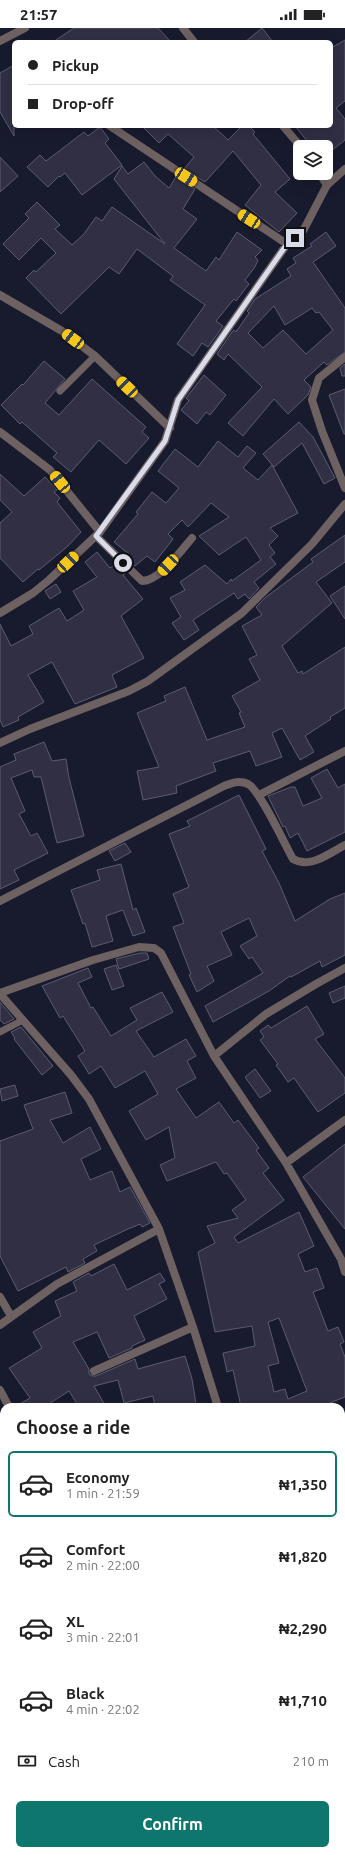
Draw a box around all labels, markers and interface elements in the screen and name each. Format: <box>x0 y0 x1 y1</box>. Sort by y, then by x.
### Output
text: 21:57 <box>20 6 58 23</box>
text: Pickup <box>52 57 99 74</box>
text: Drop-off <box>52 95 114 112</box>
map controls <box>293 140 333 180</box>
button: layers <box>293 140 333 180</box>
car <box>173 165 199 189</box>
car <box>236 207 262 231</box>
route end <box>286 229 304 247</box>
car <box>60 327 86 351</box>
car <box>114 374 140 400</box>
car <box>48 469 72 495</box>
car <box>55 549 81 575</box>
car <box>155 552 181 578</box>
route start <box>114 554 132 572</box>
text: Choose a ride <box>16 1417 130 1437</box>
icon: car <box>18 1466 54 1502</box>
text: Economy <box>66 1469 130 1486</box>
text: ₦1,350 <box>279 1476 327 1493</box>
text: 1 min · 21:59 <box>66 1486 140 1500</box>
icon: car <box>18 1538 54 1574</box>
text: Comfort <box>66 1541 125 1558</box>
text: ₦1,820 <box>279 1548 327 1565</box>
text: 2 min · 22:00 <box>66 1558 140 1572</box>
icon: car <box>18 1610 54 1646</box>
text: XL <box>66 1613 84 1630</box>
text: ₦2,290 <box>279 1620 327 1637</box>
text: 3 min · 22:01 <box>66 1630 140 1644</box>
icon: car <box>18 1682 54 1718</box>
text: Black <box>66 1685 105 1702</box>
text: ₦1,710 <box>279 1692 327 1709</box>
text: 4 min · 22:02 <box>66 1702 140 1716</box>
icon: cash <box>16 1750 38 1772</box>
text: Cash <box>48 1753 80 1770</box>
text: 210 m <box>293 1754 329 1768</box>
button: Confirm <box>16 1801 329 1847</box>

